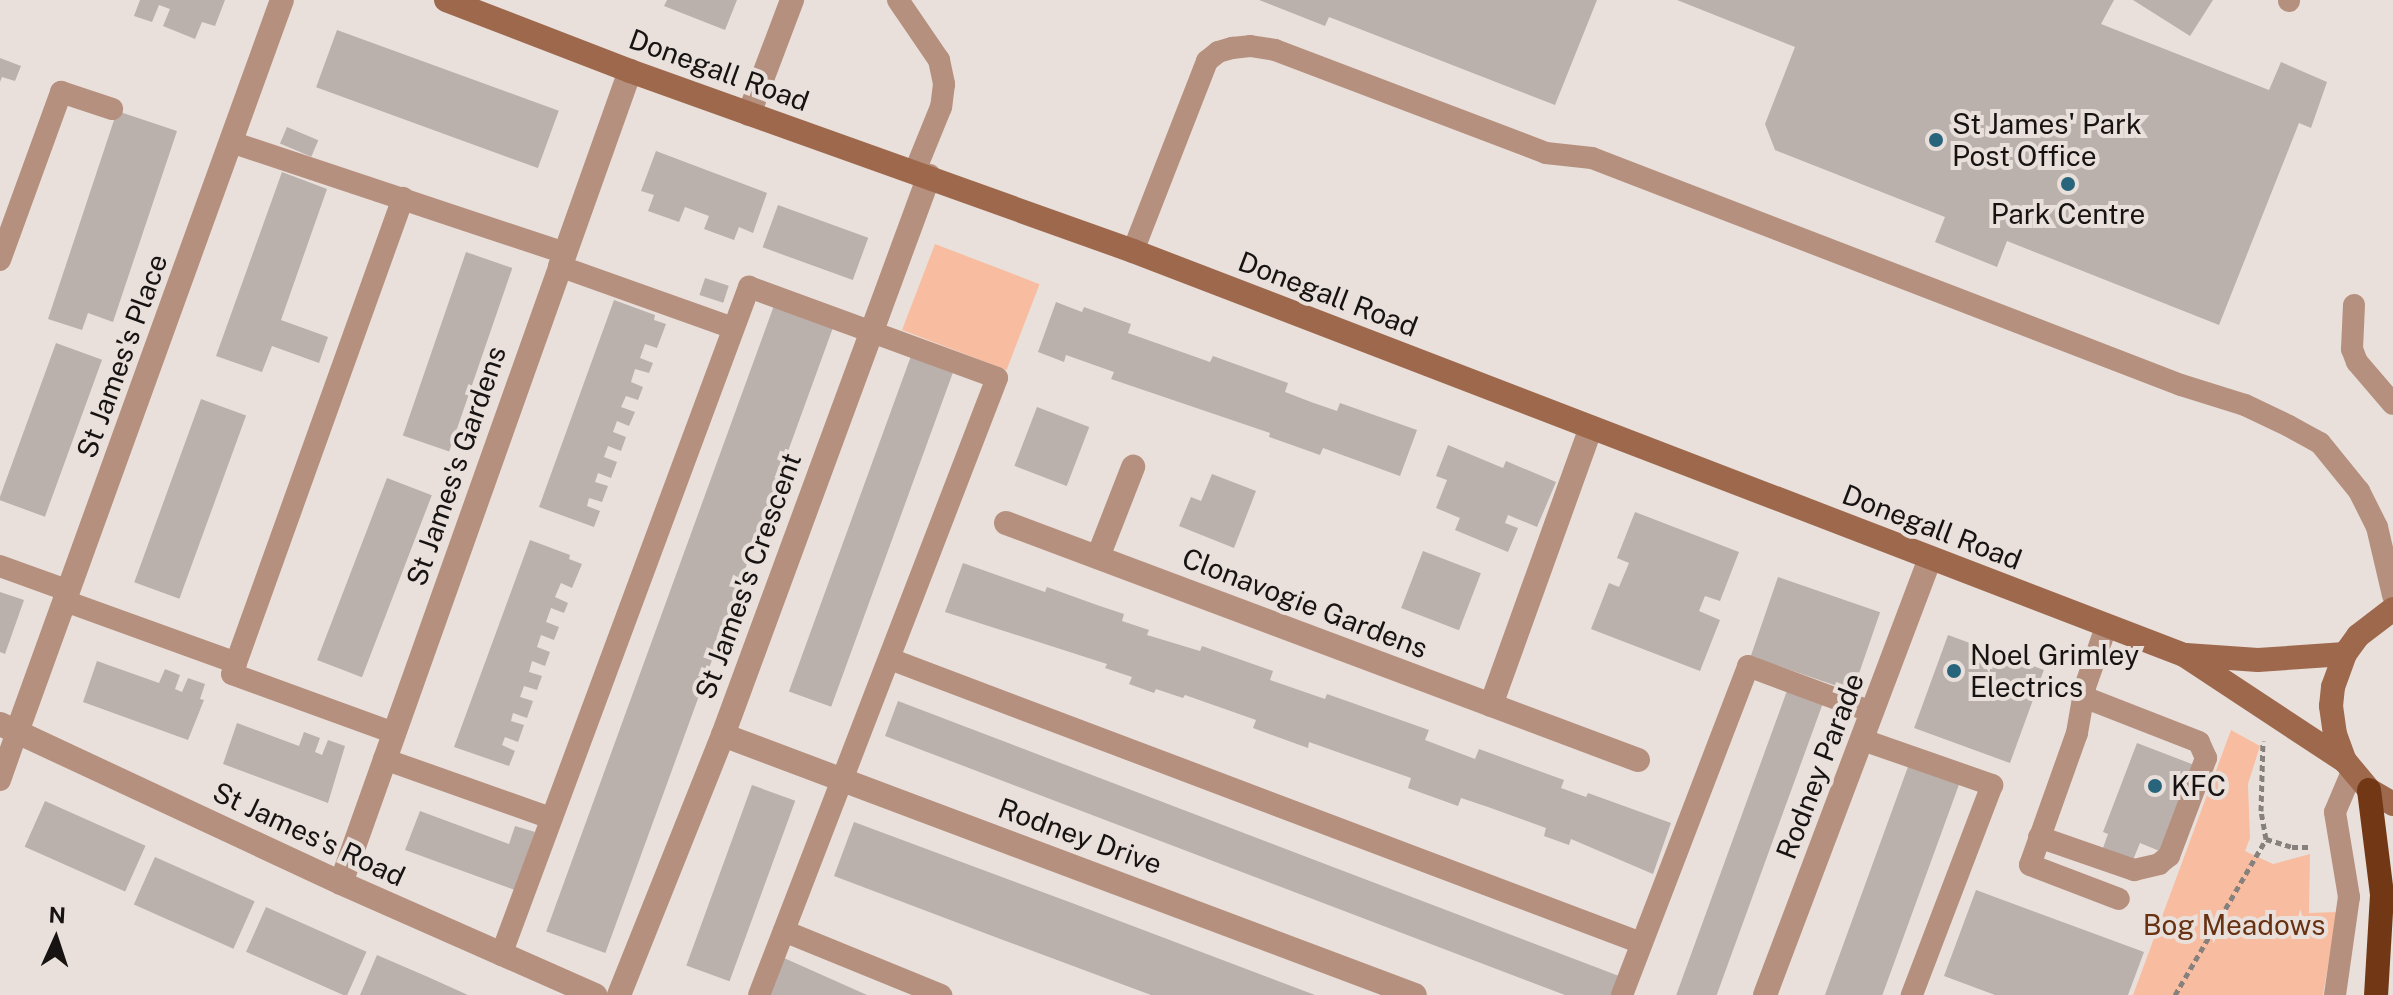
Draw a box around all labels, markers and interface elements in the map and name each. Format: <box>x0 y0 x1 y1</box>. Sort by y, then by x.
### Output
street label: Donegall Road <box>624 22 814 118</box>
place label: St James' Park Post Office <box>1952 107 2142 173</box>
marker: St James' Park Post Office <box>1927 131 1945 149</box>
marker: Park Centre <box>2059 175 2077 193</box>
place label: Park Centre <box>1991 197 2145 231</box>
street label: Donegall Road <box>1234 244 1422 344</box>
street label: St James's Place <box>69 249 175 463</box>
street label: St James's Gardens <box>399 342 513 590</box>
street label: St James's Crescent <box>688 448 808 704</box>
street label: Donegall Road <box>1838 477 2026 577</box>
street label: Clonavogie Gardens <box>1178 541 1432 665</box>
place label: Noel Grimley Electrics <box>1970 638 2139 704</box>
marker: Noel Grimley Electrics <box>1945 662 1963 680</box>
street label: Rodney Parade <box>1769 668 1871 864</box>
place label: KFC <box>2171 769 2226 803</box>
street label: St James's Road <box>207 775 411 893</box>
marker: KFC <box>2146 777 2164 795</box>
street label: Rodney Drive <box>994 791 1166 881</box>
north arrow <box>16 899 96 979</box>
text: N <box>48 902 67 928</box>
park label: Bog Meadows <box>2143 908 2325 942</box>

